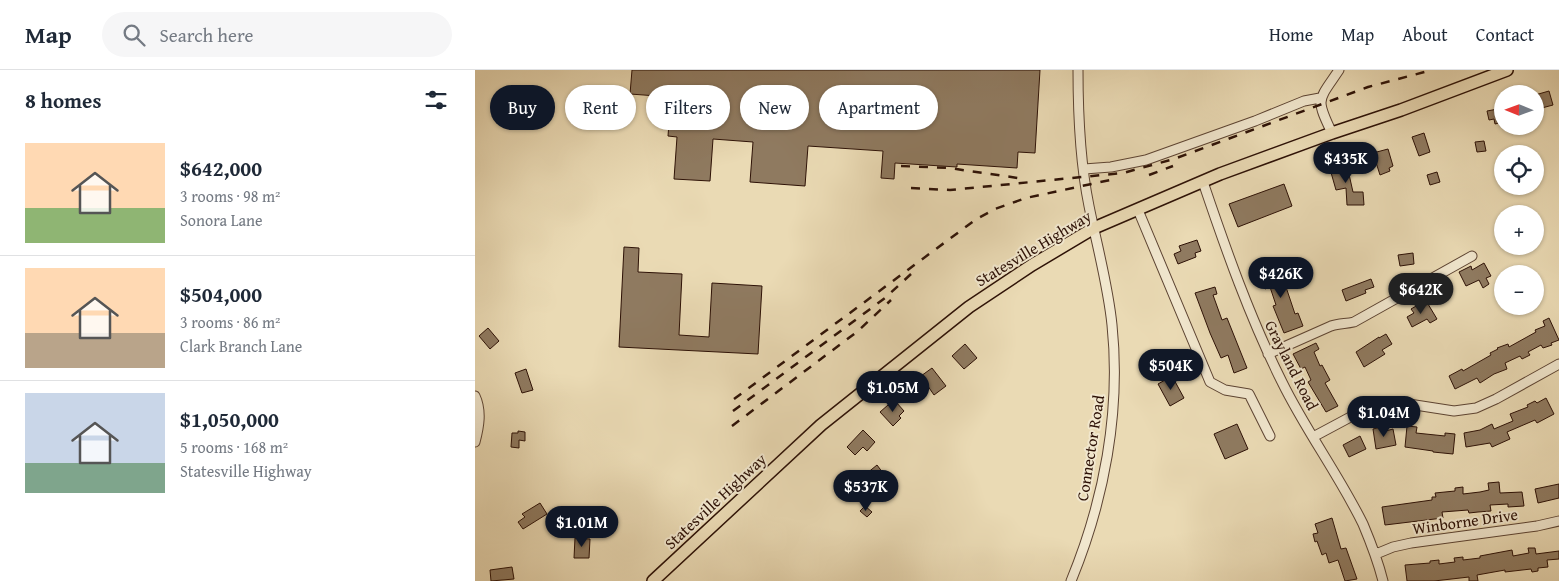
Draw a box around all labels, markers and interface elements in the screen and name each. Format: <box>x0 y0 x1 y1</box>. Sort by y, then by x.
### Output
search box <box>102 12 452 57</box>
text: Map <box>25 17 72 52</box>
icon: search <box>120 21 148 49</box>
text: Search here <box>160 21 253 49</box>
text: Home <box>1269 21 1313 48</box>
text: Map <box>1341 21 1374 48</box>
text: About <box>1402 21 1448 48</box>
text: Contact <box>1476 21 1534 48</box>
text: 8 homes <box>25 85 101 116</box>
chip: Buy <box>490 85 555 130</box>
chip: Rent <box>565 85 636 130</box>
chip: Filters <box>646 85 730 130</box>
chip: New <box>740 85 809 130</box>
chip: Apartment <box>819 85 938 130</box>
north arrow <box>1494 85 1544 135</box>
map controls <box>1494 85 1544 315</box>
icon: filters <box>422 86 450 114</box>
pin: $435K <box>1311 142 1381 184</box>
button: locate <box>1494 145 1544 195</box>
text: $435K <box>1324 146 1368 170</box>
text: $642,000 <box>180 153 262 184</box>
icon: home <box>65 163 125 223</box>
text: 3 rooms · 98 m² <box>180 184 280 208</box>
street label: Statesville Highway <box>970 204 1096 292</box>
button: + <box>1494 205 1544 255</box>
text: Sonora Lane <box>180 208 263 232</box>
pin: $426K <box>1246 256 1316 299</box>
text: $426K <box>1259 261 1303 285</box>
button: − <box>1494 265 1544 315</box>
pin: $642K <box>1386 272 1456 315</box>
text: $642K <box>1399 277 1443 301</box>
text: $504,000 <box>180 279 262 310</box>
icon: home <box>65 288 125 348</box>
text: 3 rooms · 86 m² <box>180 310 280 334</box>
street label: Grayland Road <box>1259 316 1325 415</box>
text: Clark Branch Lane <box>180 334 302 358</box>
pin: $504K <box>1136 348 1206 391</box>
text: $504K <box>1149 353 1193 377</box>
pin: $1.05M <box>852 370 934 413</box>
text: $1.05M <box>867 375 919 399</box>
street label: Connector Road <box>1070 393 1110 503</box>
pin: $1.04M <box>1343 396 1425 438</box>
text: $1.04M <box>1358 400 1410 424</box>
text: $1,050,000 <box>180 404 279 435</box>
icon: home <box>65 413 125 473</box>
text: 5 rooms · 168 m² <box>180 435 288 459</box>
street label: Statesville Highway <box>659 447 771 555</box>
text: Statesville Highway <box>180 459 312 483</box>
pin: $537K <box>831 470 901 512</box>
text: $537K <box>844 474 888 498</box>
street label: Winborne Drive <box>1411 502 1519 540</box>
pin: $1.01M <box>541 506 623 548</box>
text: $1.01M <box>556 510 608 534</box>

